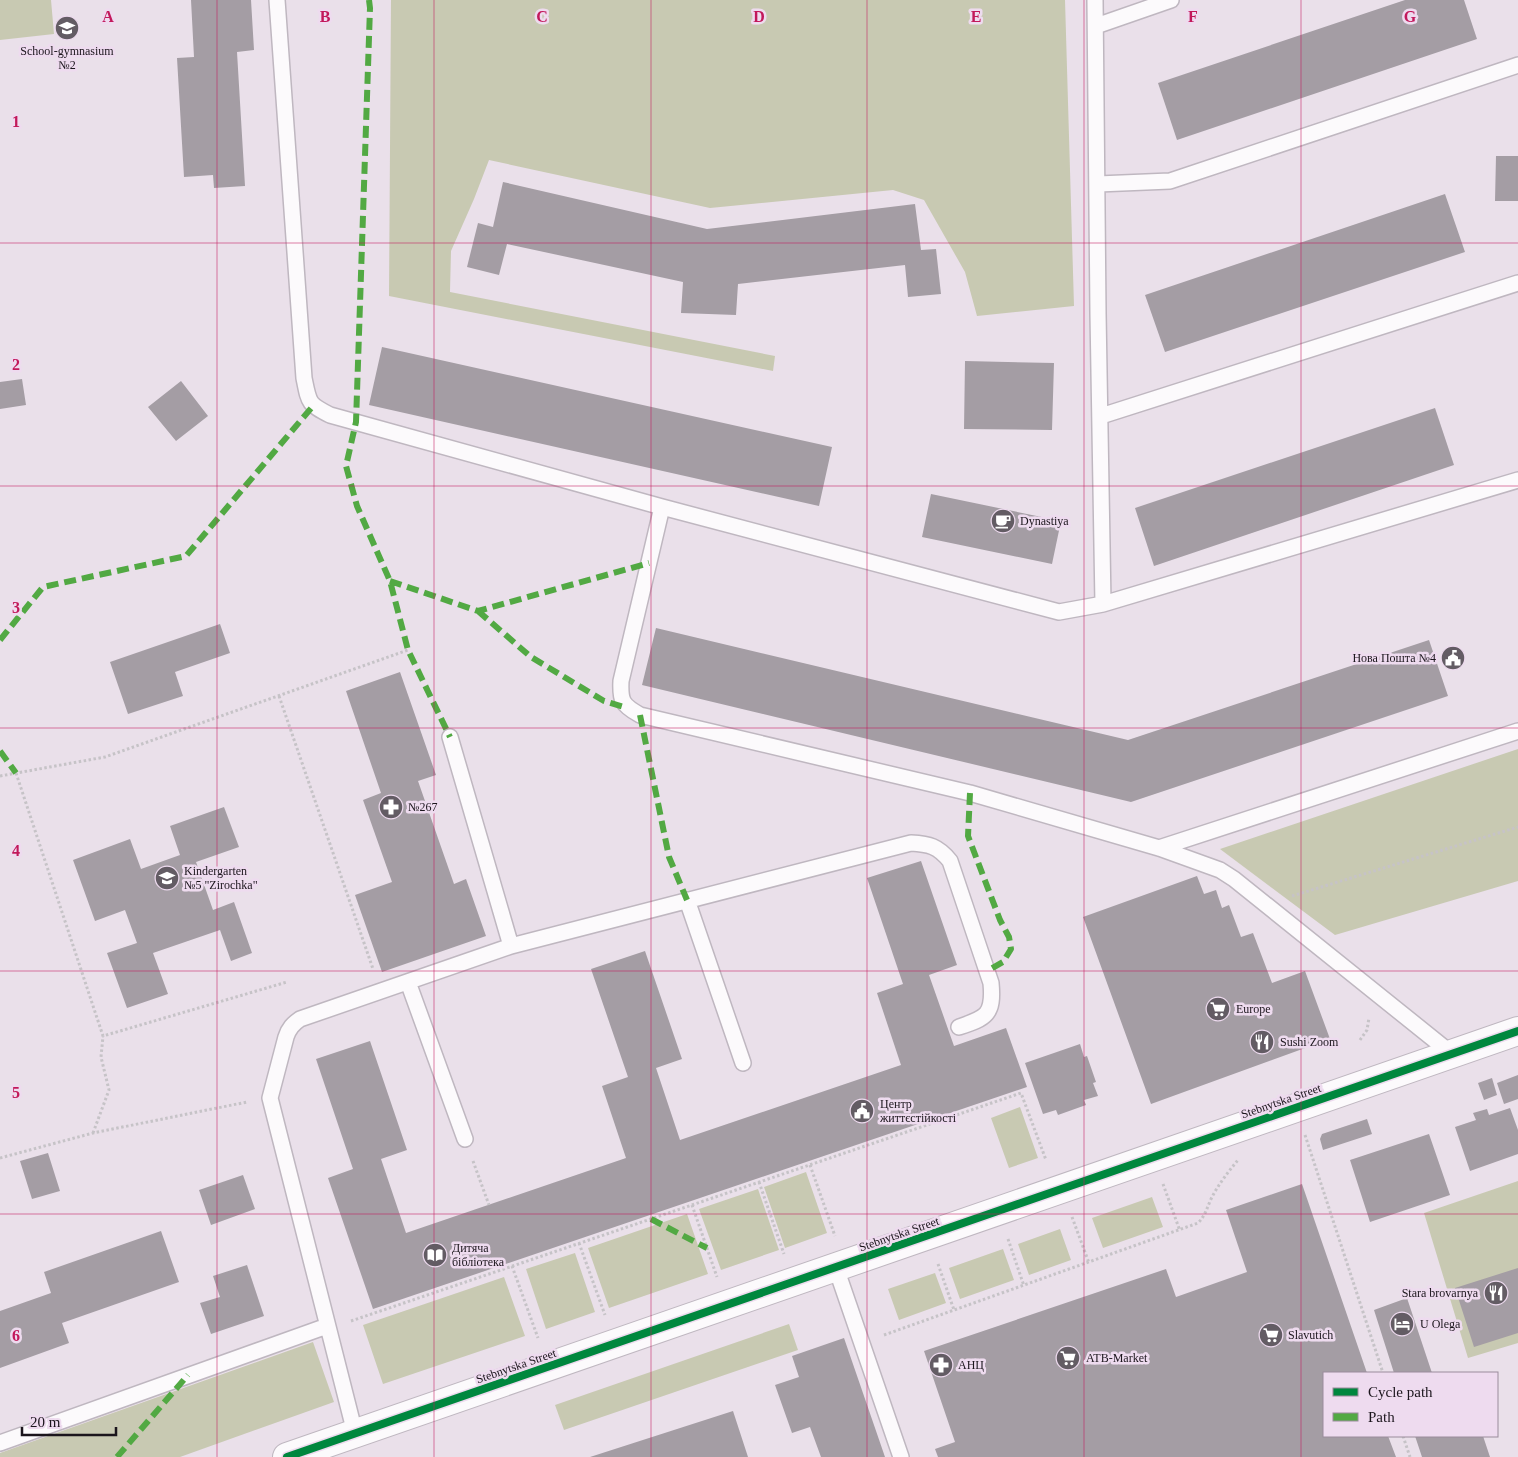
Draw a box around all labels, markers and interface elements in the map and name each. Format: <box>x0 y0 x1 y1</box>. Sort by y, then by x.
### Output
text: A <box>102 8 114 25</box>
text: B <box>320 8 331 25</box>
text: C <box>536 8 548 25</box>
text: D <box>753 8 765 25</box>
text: E <box>971 8 981 25</box>
text: F <box>1188 8 1198 25</box>
text: G <box>1404 8 1417 25</box>
school or university icon: School-gymnasium №2 <box>54 15 80 41</box>
place label: School-gymnasium №2 <box>20 44 114 72</box>
text: 1 <box>12 113 20 130</box>
text: 2 <box>12 356 20 373</box>
cafe icon: Dynastiya <box>990 508 1016 534</box>
place label: Dynastiya <box>1020 514 1069 528</box>
text: 3 <box>12 599 20 616</box>
public building icon: Нова Пошта №4 <box>1440 645 1466 671</box>
place label: Нова Пошта №4 <box>1352 651 1436 665</box>
pharmacy icon: №267 <box>378 794 404 820</box>
place label: №267 <box>408 800 437 814</box>
text: 4 <box>12 842 20 859</box>
place label: Kindergarten №5 "Zirochka" <box>184 864 258 892</box>
school or university icon: Kindergarten №5 "Zirochka" <box>154 865 180 891</box>
supermarket icon: Europe <box>1205 996 1231 1022</box>
place label: Europe <box>1236 1002 1271 1016</box>
restaurant icon: Sushi Zoom <box>1249 1029 1275 1055</box>
place label: Sushi Zoom <box>1280 1035 1339 1049</box>
street label: Stebnytska Street <box>1239 1081 1323 1121</box>
text: 5 <box>12 1084 20 1101</box>
place label: Центр життєстійкості <box>879 1097 957 1125</box>
public building icon: Центр життєстійкості <box>849 1098 875 1124</box>
street label: Stebnytska Street <box>857 1214 941 1254</box>
place label: Дитяча бібліотека <box>452 1241 505 1269</box>
library icon: Дитяча бібліотека <box>422 1242 448 1268</box>
restaurant icon: Stara brovarnya <box>1483 1280 1509 1306</box>
place label: Stara brovarnya <box>1402 1286 1479 1300</box>
hotel icon: U Olega <box>1389 1311 1415 1337</box>
place label: U Olega <box>1420 1317 1461 1331</box>
supermarket icon: Slavutich <box>1258 1322 1284 1348</box>
text: 6 <box>12 1327 20 1344</box>
place label: Slavutich <box>1288 1328 1333 1342</box>
supermarket icon: ATB-Market <box>1055 1345 1081 1371</box>
street label: Stebnytska Street <box>474 1346 558 1386</box>
place label: ATB-Market <box>1086 1351 1148 1365</box>
pharmacy icon: АНЦ <box>928 1352 954 1378</box>
place label: АНЦ <box>958 1358 984 1372</box>
legend <box>1323 1372 1498 1437</box>
text: Cycle path <box>1368 1384 1433 1400</box>
scale bar <box>22 1404 116 1436</box>
text: Path <box>1368 1409 1395 1425</box>
text: 20 m <box>30 1414 61 1430</box>

